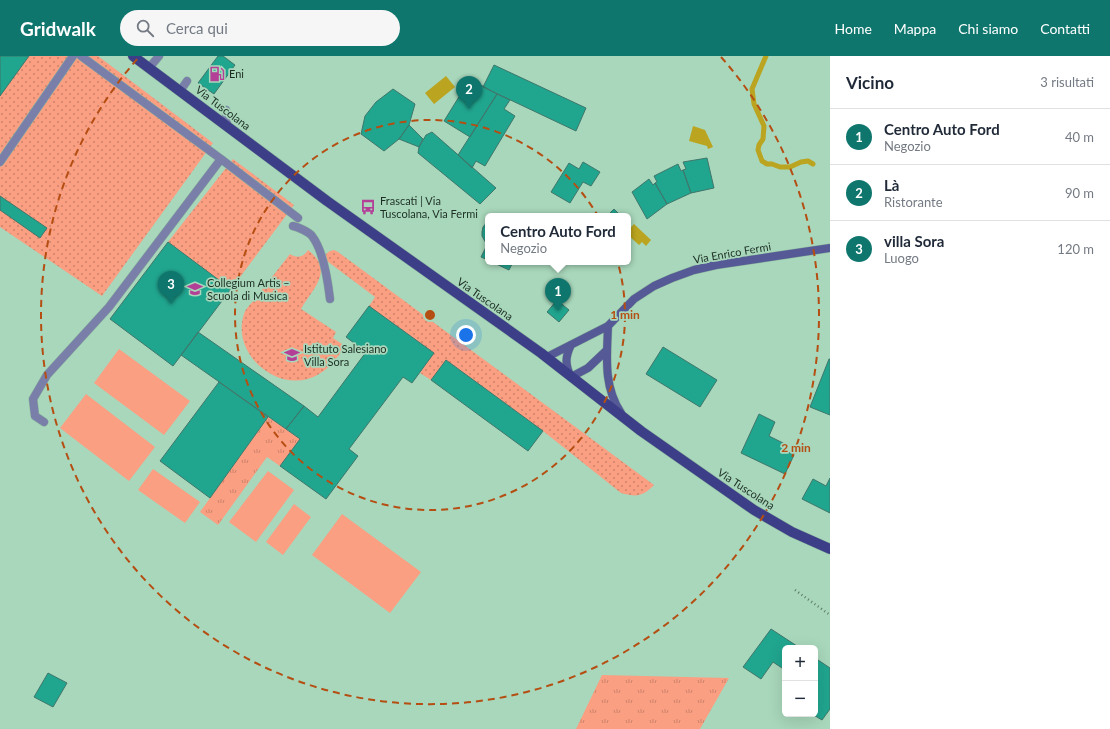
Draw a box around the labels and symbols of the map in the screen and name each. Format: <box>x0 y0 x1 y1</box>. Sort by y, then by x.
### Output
fuel station icon: Eni <box>208 65 226 83</box>
place label: Eni <box>229 67 244 80</box>
pin: 2 <box>456 76 482 109</box>
street label: Via Tuscolana <box>193 83 253 132</box>
place label: Frascati | Via Tuscolana, Via Fermi <box>380 194 478 220</box>
bus stop icon: Frascati | Via Tuscolana, Via Fermi <box>359 198 377 216</box>
street label: Via Enrico Fermi <box>692 239 772 266</box>
pin: 3 <box>158 271 184 304</box>
street label: Via Tuscolana <box>455 275 516 323</box>
place label: Collegium Artis – Scuola di Musica <box>207 276 290 302</box>
pin: 1 <box>545 278 571 311</box>
school or university icon: Collegium Artis – Scuola di Musica <box>186 280 204 298</box>
text: 1 min <box>610 307 640 322</box>
centre of rings <box>423 308 437 322</box>
your location <box>456 325 476 345</box>
place label: Istituto Salesiano Villa Sora <box>304 342 387 368</box>
school or university icon: Istituto Salesiano Villa Sora <box>283 346 301 364</box>
text: 2 min <box>781 440 811 455</box>
street label: Via Tuscolana <box>715 465 777 512</box>

